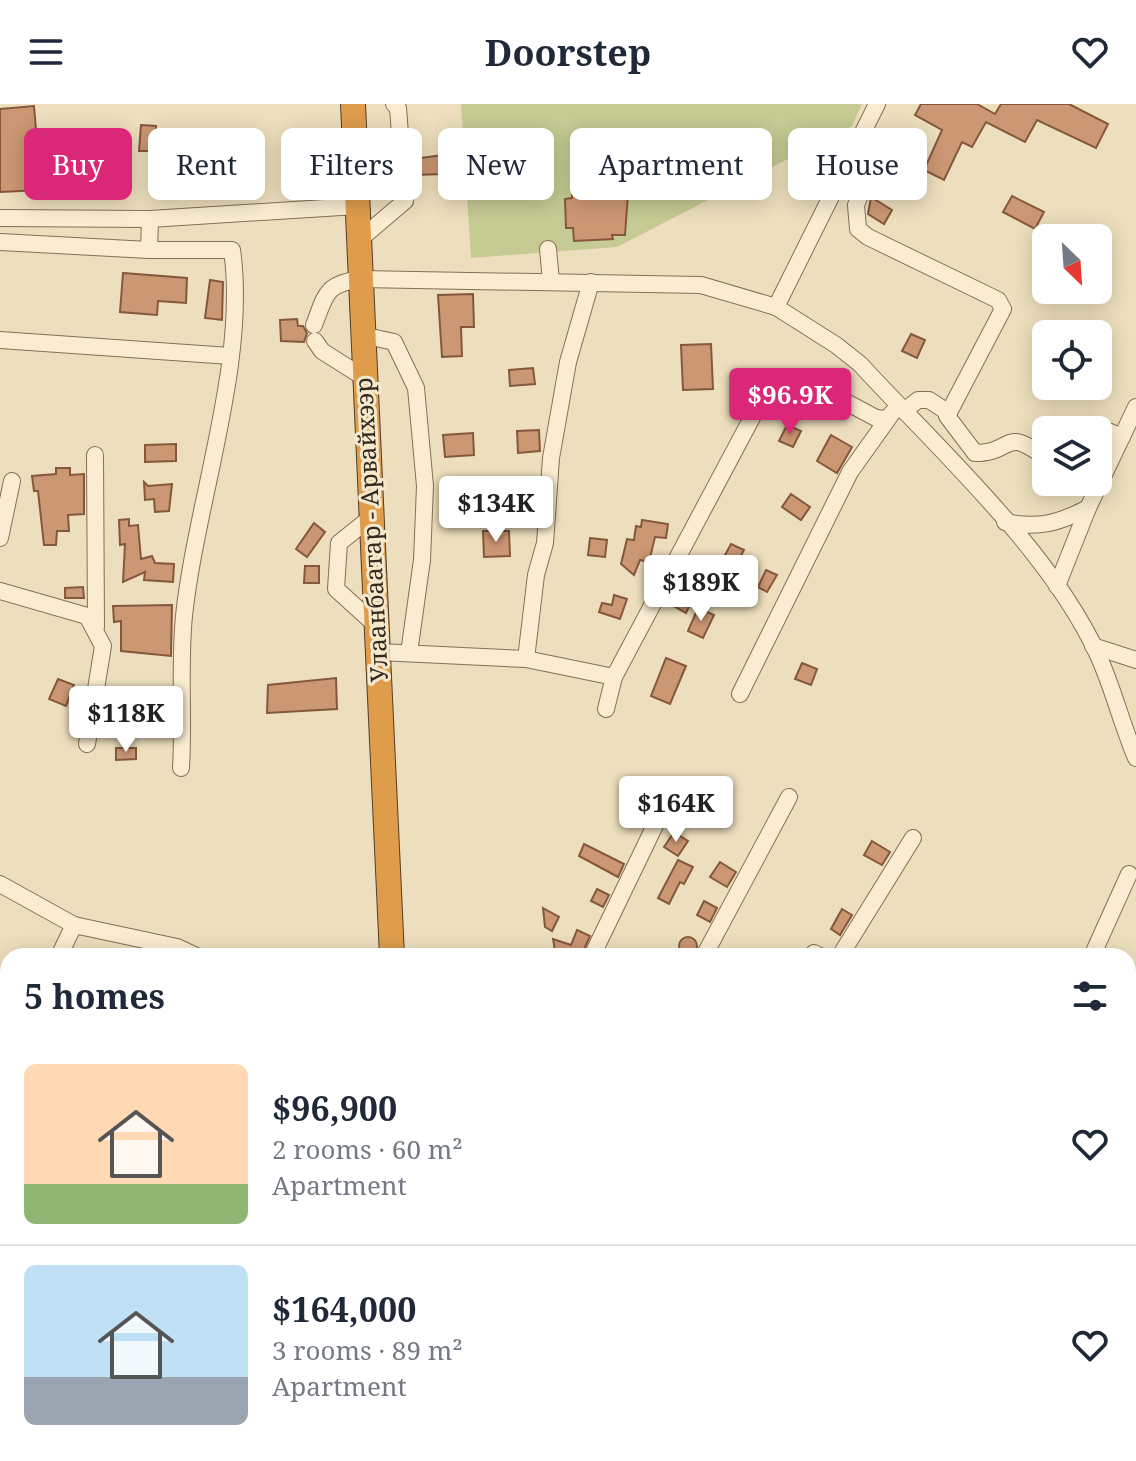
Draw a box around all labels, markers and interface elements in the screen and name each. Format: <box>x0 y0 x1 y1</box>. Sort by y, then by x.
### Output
text: Doorstep <box>485 28 651 77</box>
icon: menu <box>24 30 68 74</box>
icon: heart <box>1068 30 1112 74</box>
chip: Buy <box>24 128 132 200</box>
chip: Rent <box>148 128 265 200</box>
chip: Filters <box>281 128 422 200</box>
chip: New <box>438 128 554 200</box>
chip: Apartment <box>570 128 772 200</box>
chip: House <box>788 128 927 200</box>
north arrow <box>1032 224 1112 304</box>
map controls <box>1032 224 1112 496</box>
button: locate <box>1032 320 1112 400</box>
pin: $96.9K <box>725 368 855 436</box>
text: $96.9K <box>747 376 833 412</box>
street label: Улаанбаатар - Арвайхээр <box>346 377 395 683</box>
button: layers <box>1032 416 1112 496</box>
pin: $134K <box>440 476 552 544</box>
text: $134K <box>457 484 535 520</box>
pin: $189K <box>645 555 757 623</box>
text: $189K <box>662 563 740 599</box>
pin: $118K <box>70 686 182 754</box>
text: $118K <box>87 694 165 730</box>
pin: $164K <box>620 776 732 844</box>
text: $164K <box>637 784 715 820</box>
text: 5 homes <box>24 973 165 1019</box>
icon: filters <box>1068 974 1112 1018</box>
text: $96,900 <box>272 1085 397 1131</box>
icon: home <box>88 1096 184 1192</box>
icon: heart <box>1068 1122 1112 1166</box>
text: 2 rooms · 60 m² <box>272 1131 463 1167</box>
text: Apartment <box>272 1167 407 1203</box>
text: $164,000 <box>272 1286 416 1332</box>
icon: home <box>88 1297 184 1393</box>
icon: heart <box>1068 1323 1112 1367</box>
text: 3 rooms · 89 m² <box>272 1332 463 1368</box>
text: Apartment <box>272 1368 407 1404</box>

